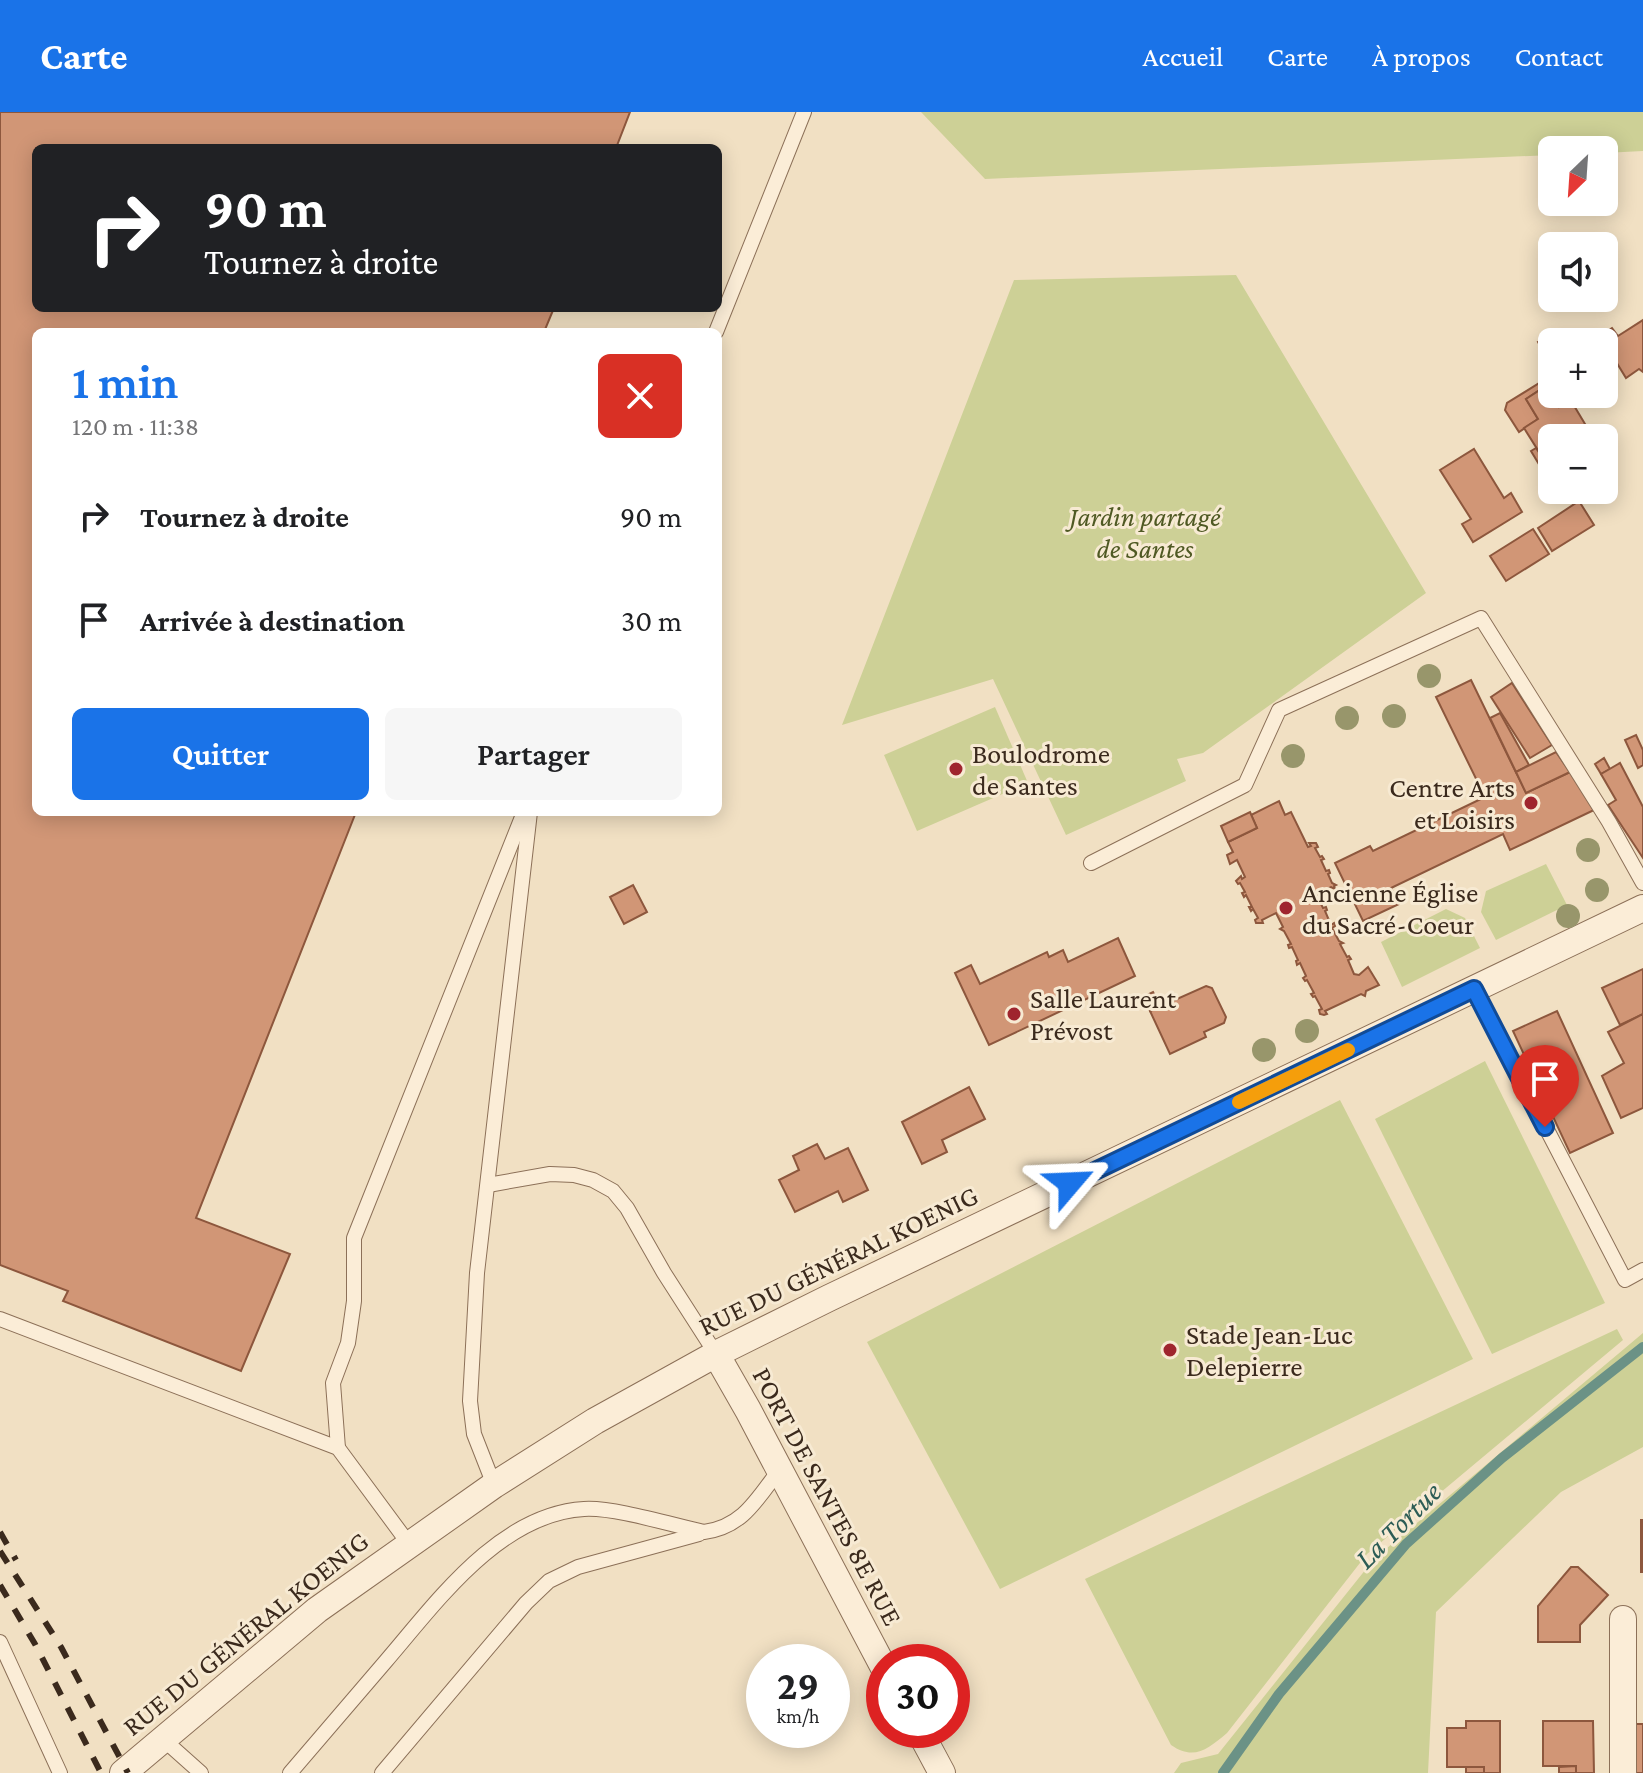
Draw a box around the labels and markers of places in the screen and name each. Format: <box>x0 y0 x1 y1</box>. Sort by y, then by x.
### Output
place label: Boulodrome de Santes <box>972 738 1110 801</box>
marker: Boulodrome de Santes <box>947 760 965 778</box>
place label: Centre Arts et Loisirs <box>1389 772 1515 835</box>
marker: Centre Arts et Loisirs <box>1522 794 1540 812</box>
place label: Ancienne Église du Sacré-Coeur <box>1302 877 1478 940</box>
marker: Ancienne Église du Sacré-Coeur <box>1277 899 1295 917</box>
place label: Salle Laurent Prévost <box>1030 983 1177 1046</box>
marker: Salle Laurent Prévost <box>1005 1005 1023 1023</box>
pin <box>1511 1045 1579 1127</box>
place label: Stade Jean-Luc Delepierre <box>1186 1319 1353 1382</box>
marker: Stade Jean-Luc Delepierre <box>1161 1341 1179 1359</box>

